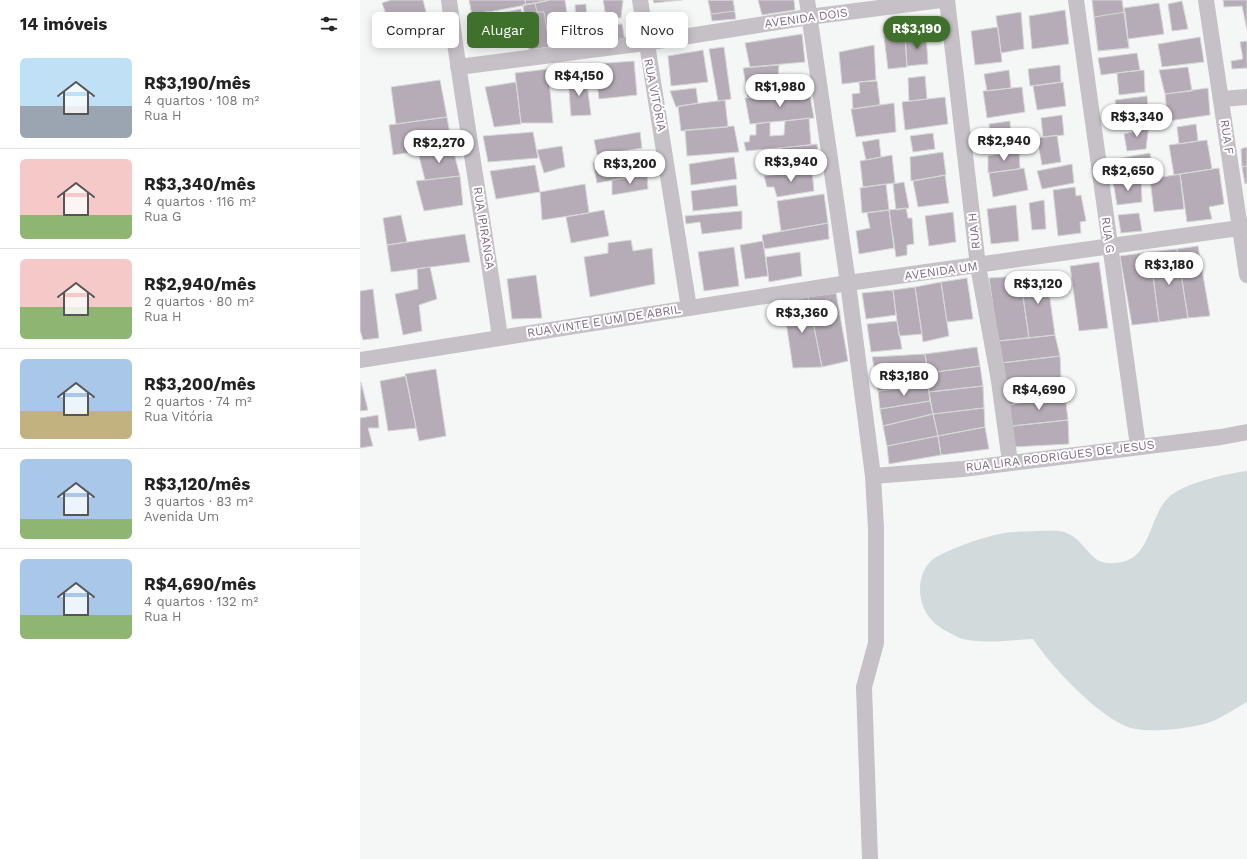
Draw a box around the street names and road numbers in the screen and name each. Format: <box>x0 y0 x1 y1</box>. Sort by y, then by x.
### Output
street label: AVENIDA DOIS <box>764 5 848 31</box>
street label: RUA VITÓRIA <box>641 57 669 133</box>
street label: RUA F <box>1218 119 1236 155</box>
street label: RUA IPIRANGA <box>471 186 497 270</box>
street label: RUA H <box>965 212 983 250</box>
street label: RUA G <box>1099 216 1117 254</box>
street label: AVENIDA UM <box>904 259 978 283</box>
street label: RUA VINTE E UM DE ABRIL <box>526 302 682 340</box>
street label: RUA LIRA RODRIGUES DE JESUS <box>965 437 1155 475</box>

